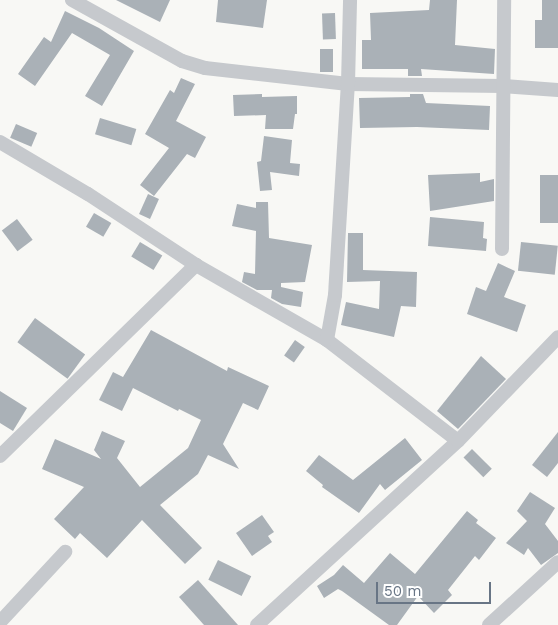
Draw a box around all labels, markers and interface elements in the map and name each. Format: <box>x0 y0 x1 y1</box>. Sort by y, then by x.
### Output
scale bar <box>378 572 493 604</box>
text: 50 m <box>384 582 421 600</box>

